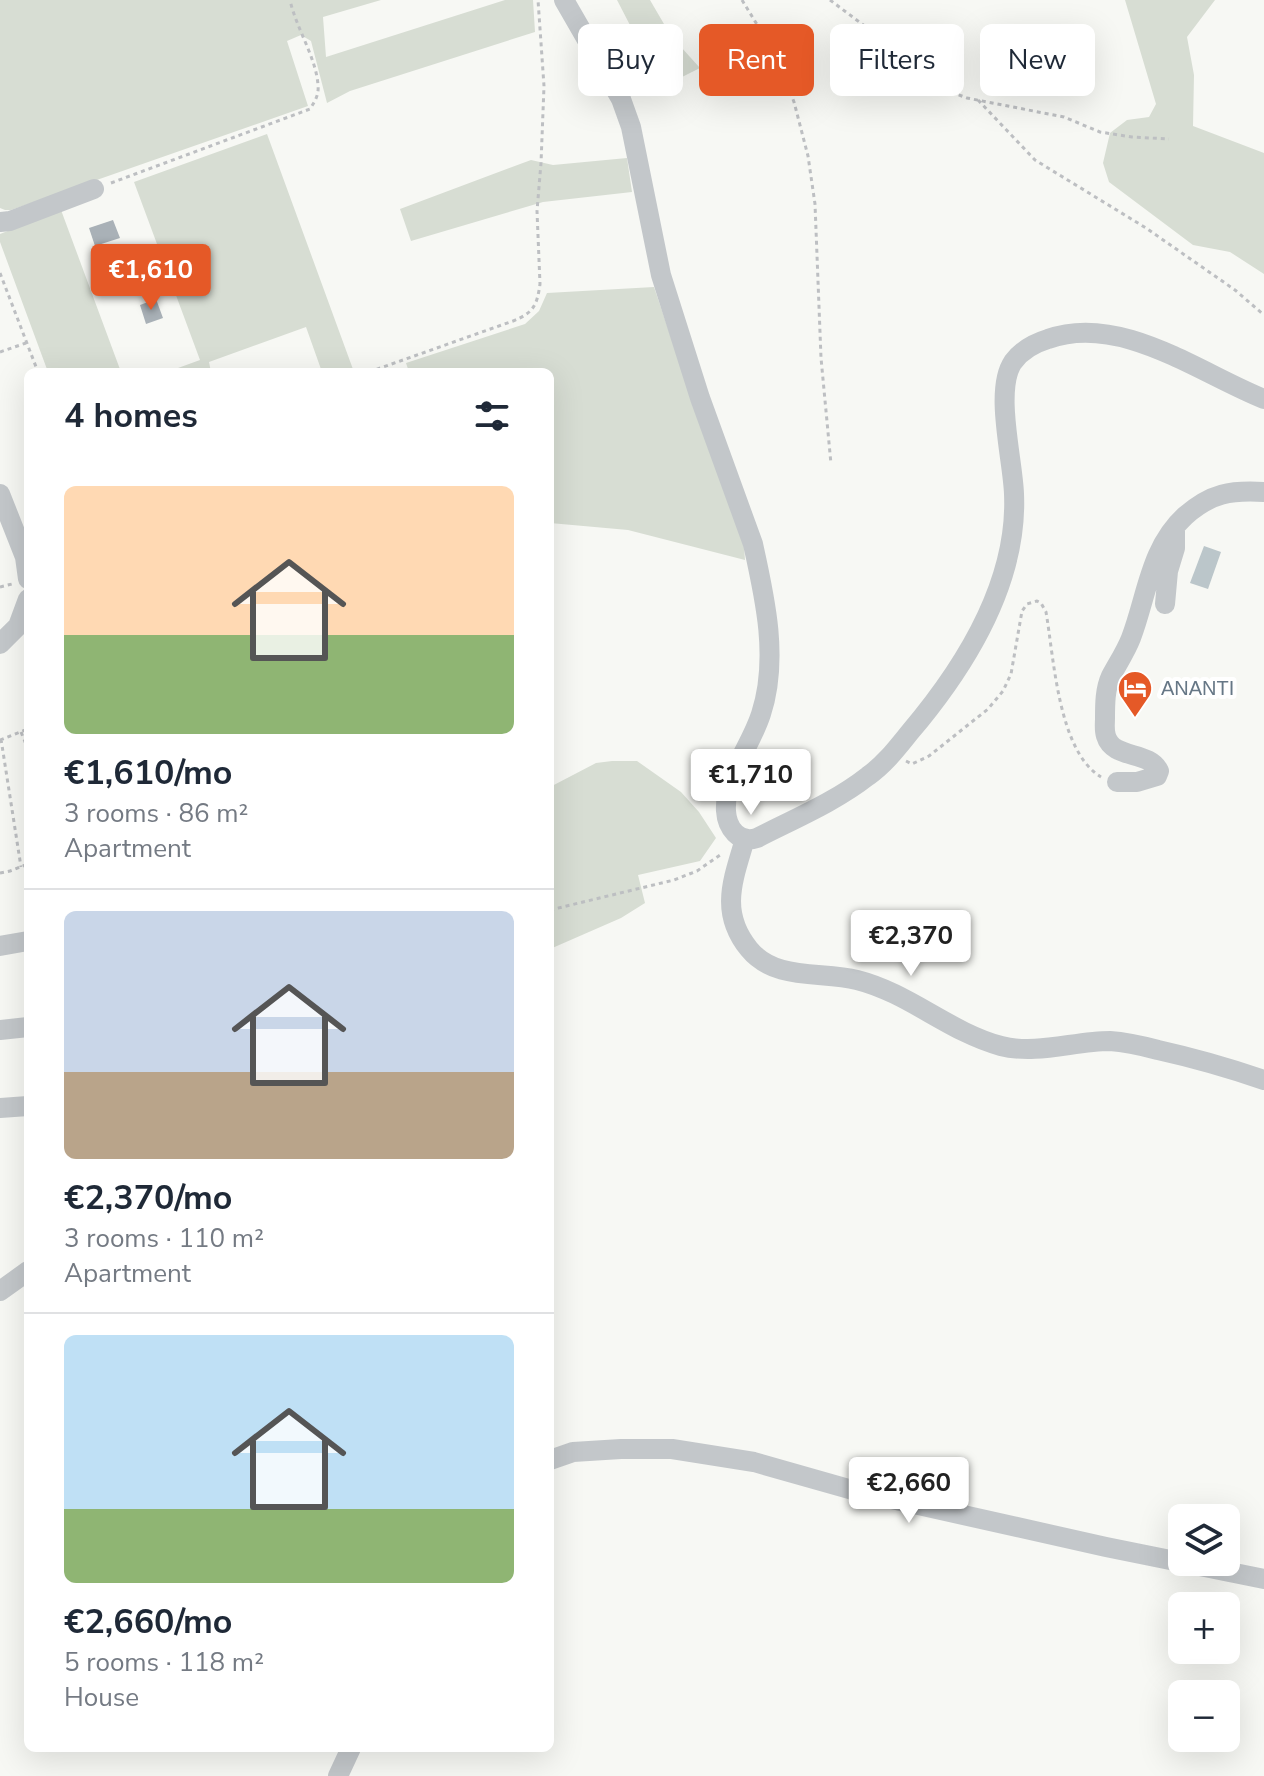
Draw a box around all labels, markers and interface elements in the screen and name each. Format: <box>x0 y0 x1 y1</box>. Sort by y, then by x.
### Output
chip: Buy <box>578 24 683 96</box>
chip: Rent <box>699 24 814 96</box>
chip: Filters <box>830 24 964 96</box>
chip: New <box>980 24 1095 96</box>
pin: €1,610 <box>86 244 216 312</box>
text: €1,610 <box>109 252 193 287</box>
text: 4 homes <box>64 393 198 439</box>
icon: filters <box>470 394 514 438</box>
icon: home <box>217 538 361 682</box>
hotel icon: ΑΝΑΝΤΙ <box>1116 669 1154 719</box>
place label: ΑΝΑΝΤΙ <box>1161 675 1234 702</box>
pin: €1,710 <box>686 749 816 817</box>
text: €1,610/mo <box>64 750 232 796</box>
text: €1,710 <box>709 757 793 792</box>
text: 3 rooms · 86 m² <box>64 796 248 831</box>
text: Apartment <box>64 831 191 866</box>
pin: €2,370 <box>846 910 976 978</box>
text: €2,370 <box>869 918 953 953</box>
icon: home <box>217 963 361 1107</box>
text: €2,370/mo <box>64 1175 232 1221</box>
text: 3 rooms · 110 m² <box>64 1221 264 1256</box>
text: Apartment <box>64 1256 191 1291</box>
icon: home <box>217 1387 361 1531</box>
pin: €2,660 <box>844 1457 974 1525</box>
text: €2,660 <box>867 1465 951 1500</box>
map controls <box>1168 1504 1240 1752</box>
button: layers <box>1168 1504 1240 1576</box>
button: + <box>1168 1592 1240 1664</box>
text: €2,660/mo <box>64 1599 232 1645</box>
text: 5 rooms · 118 m² <box>64 1645 264 1680</box>
text: House <box>64 1680 139 1715</box>
button: − <box>1168 1680 1240 1752</box>

